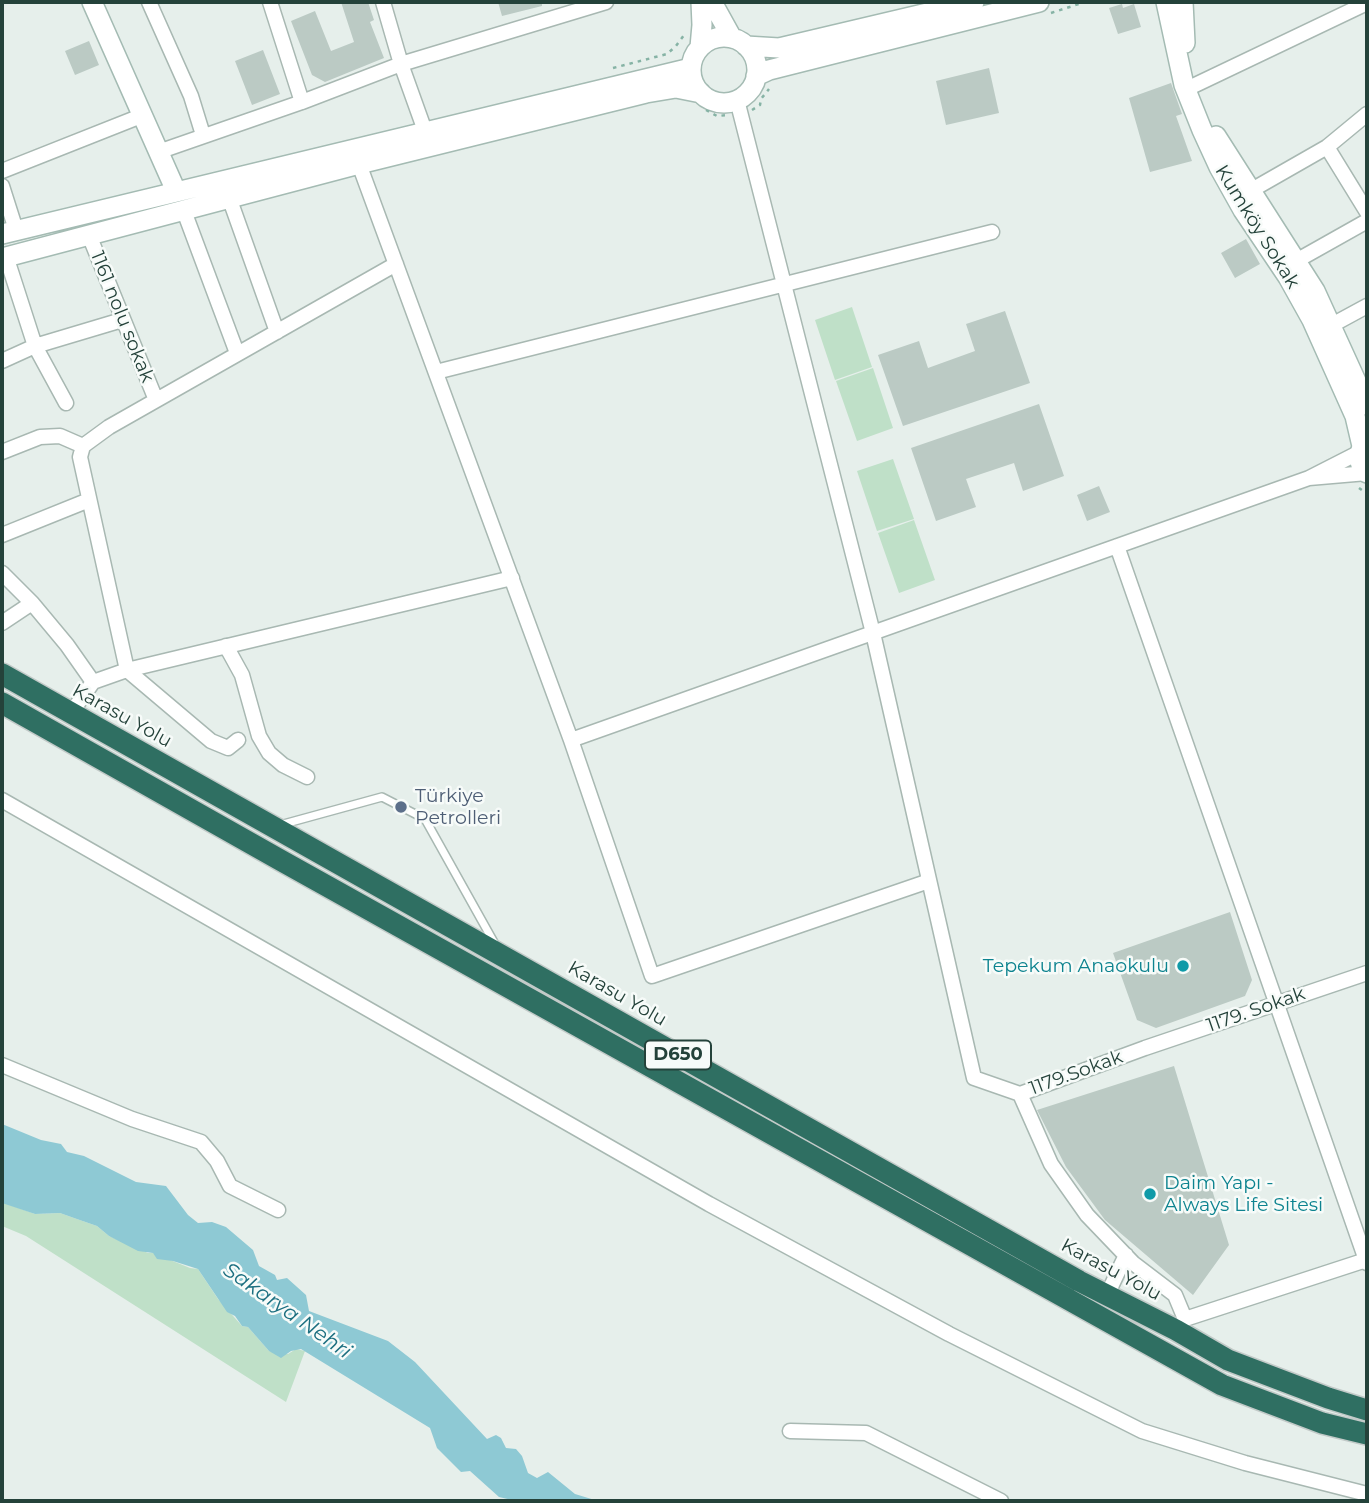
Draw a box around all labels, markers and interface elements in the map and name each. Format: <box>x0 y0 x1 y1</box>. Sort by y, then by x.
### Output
street label: Kumköy Sokak <box>1210 161 1304 293</box>
street label: 1161 nolu sokak <box>85 248 159 386</box>
street label: Karasu Yolu <box>68 679 176 753</box>
place label: Türkiye Petrolleri <box>415 785 501 829</box>
marker: Türkiye Petrolleri <box>393 799 409 815</box>
place label: Tepekum Anaokulu <box>983 955 1169 977</box>
street label: Karasu Yolu <box>564 957 670 1031</box>
marker: Tepekum Anaokulu <box>1175 958 1191 974</box>
street label: 1179. Sokak <box>1204 983 1308 1037</box>
road number: D650 <box>645 1040 711 1070</box>
street label: 1179.Sokak <box>1026 1046 1126 1100</box>
place label: Daim Yapı - Always Life Sitesi <box>1164 1172 1323 1216</box>
marker: Daim Yapı - Always Life Sitesi <box>1142 1186 1158 1202</box>
street label: Karasu Yolu <box>1057 1234 1165 1306</box>
water label: Sakarya Nehri <box>218 1258 356 1364</box>

